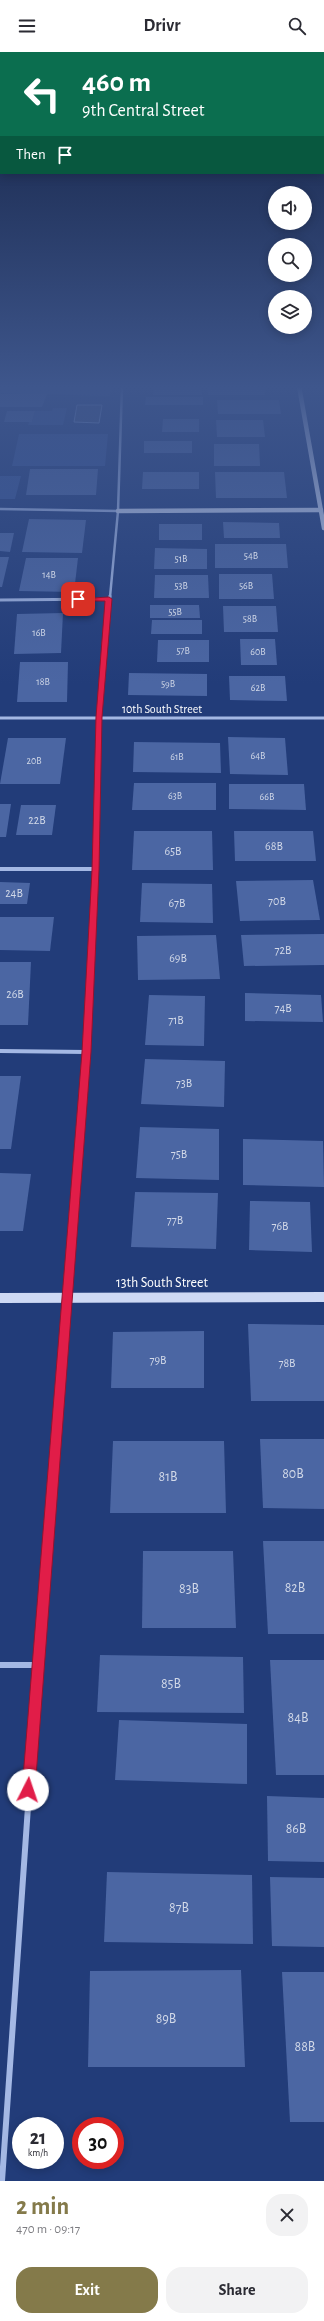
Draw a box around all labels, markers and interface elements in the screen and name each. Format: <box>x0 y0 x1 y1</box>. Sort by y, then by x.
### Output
icon: menu <box>16 15 38 37</box>
icon: search <box>286 15 308 37</box>
text: Drivr <box>144 17 180 35</box>
icon: left <box>16 68 68 120</box>
text: 460 m <box>82 69 151 97</box>
text: 9th Central Street <box>82 102 205 120</box>
icon: arrive <box>54 144 76 166</box>
text: Then <box>16 147 46 162</box>
map controls <box>268 186 312 334</box>
button: sound <box>268 186 312 230</box>
button: search <box>268 238 312 282</box>
button: layers <box>268 290 312 334</box>
house number: 54B <box>244 551 258 561</box>
house number: 51B <box>175 554 188 564</box>
house number: 14B <box>42 570 56 580</box>
house number: 53B <box>174 581 188 591</box>
house number: 56B <box>239 581 253 591</box>
pin <box>61 582 95 616</box>
icon: arrive <box>67 588 89 610</box>
house number: 55B <box>168 607 182 617</box>
house number: 58B <box>243 614 257 624</box>
house number: 16B <box>32 628 46 638</box>
house number: 57B <box>176 646 190 656</box>
house number: 60B <box>250 647 266 657</box>
house number: 18B <box>36 677 50 687</box>
house number: 59B <box>161 679 175 689</box>
house number: 62B <box>251 683 265 693</box>
street label: 10th South Street <box>122 703 202 715</box>
house number: 64B <box>251 751 265 761</box>
house number: 61B <box>170 752 184 762</box>
house number: 20B <box>26 756 42 766</box>
house number: 63B <box>168 791 182 801</box>
house number: 66B <box>260 792 274 802</box>
house number: 22B <box>28 814 46 826</box>
house number: 68B <box>265 840 283 852</box>
house number: 65B <box>164 845 182 857</box>
house number: 24B <box>5 887 23 899</box>
house number: 70B <box>268 895 286 907</box>
house number: 67B <box>168 897 186 909</box>
house number: 72B <box>275 944 291 956</box>
house number: 69B <box>169 952 187 964</box>
house number: 26B <box>6 988 24 1000</box>
house number: 74B <box>274 1002 292 1014</box>
house number: 71B <box>168 1014 184 1026</box>
house number: 73B <box>176 1077 192 1089</box>
house number: 75B <box>171 1148 187 1160</box>
house number: 77B <box>167 1214 183 1226</box>
house number: 76B <box>271 1220 289 1232</box>
street label: 13th South Street <box>116 1276 209 1290</box>
house number: 79B <box>149 1354 167 1366</box>
house number: 78B <box>278 1357 296 1369</box>
house number: 80B <box>282 1467 304 1481</box>
house number: 81B <box>159 1470 177 1484</box>
house number: 82B <box>285 1581 305 1595</box>
house number: 83B <box>179 1582 199 1596</box>
house number: 85B <box>161 1677 181 1691</box>
house number: 84B <box>288 1711 308 1725</box>
position arrow <box>7 1769 49 1811</box>
house number: 86B <box>286 1822 306 1836</box>
house number: 87B <box>169 1901 189 1915</box>
house number: 89B <box>156 2012 176 2026</box>
house number: 88B <box>295 2040 315 2054</box>
speed limit sign: 30 <box>72 2117 124 2169</box>
text: 21 <box>30 2128 46 2148</box>
text: km/h <box>28 2148 48 2158</box>
button: close <box>266 2194 308 2236</box>
text: 2 min <box>16 2195 69 2219</box>
text: 470 m · 09:17 <box>16 2223 80 2236</box>
button: Exit <box>16 2267 158 2313</box>
button: Share <box>166 2267 308 2313</box>

